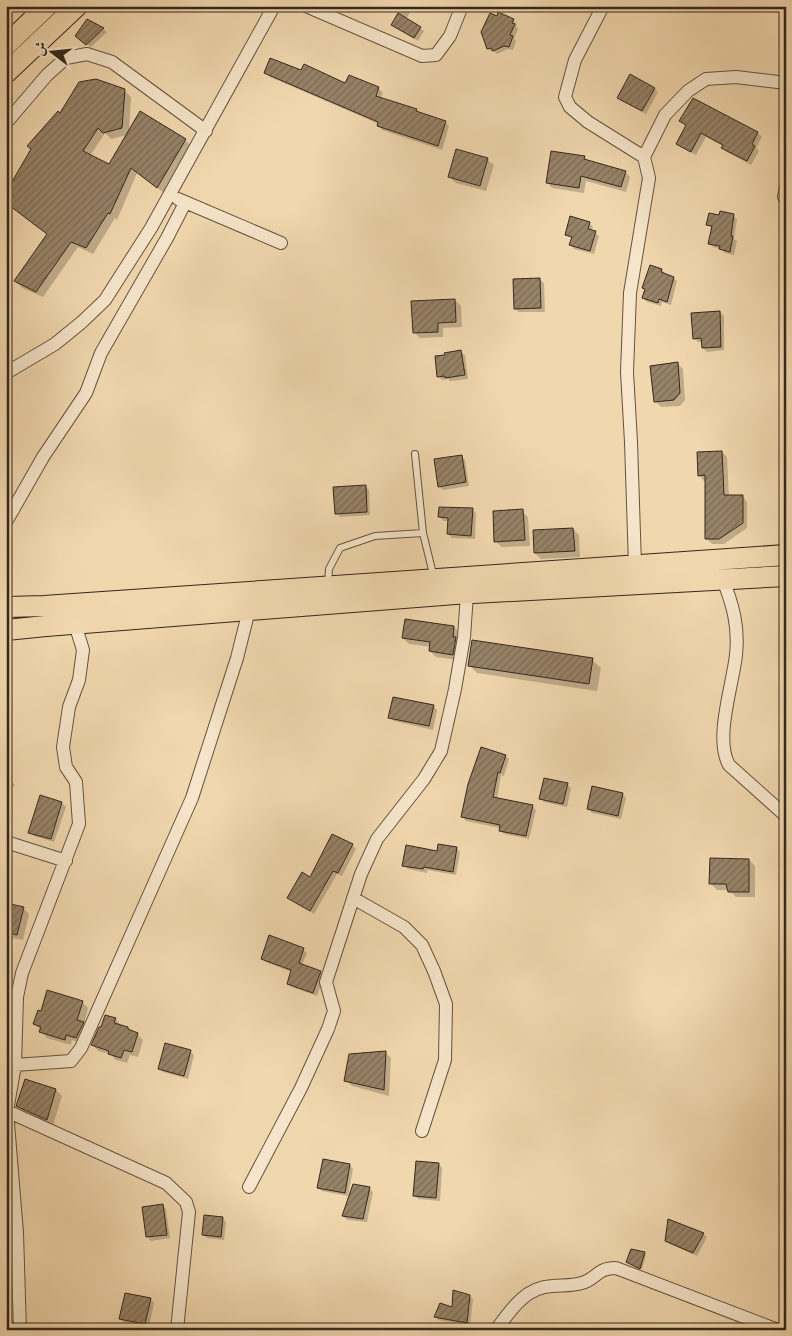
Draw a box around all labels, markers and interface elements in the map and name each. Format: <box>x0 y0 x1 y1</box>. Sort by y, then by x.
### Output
north arrow <box>28 28 78 78</box>
text: ش <box>30 39 51 58</box>

